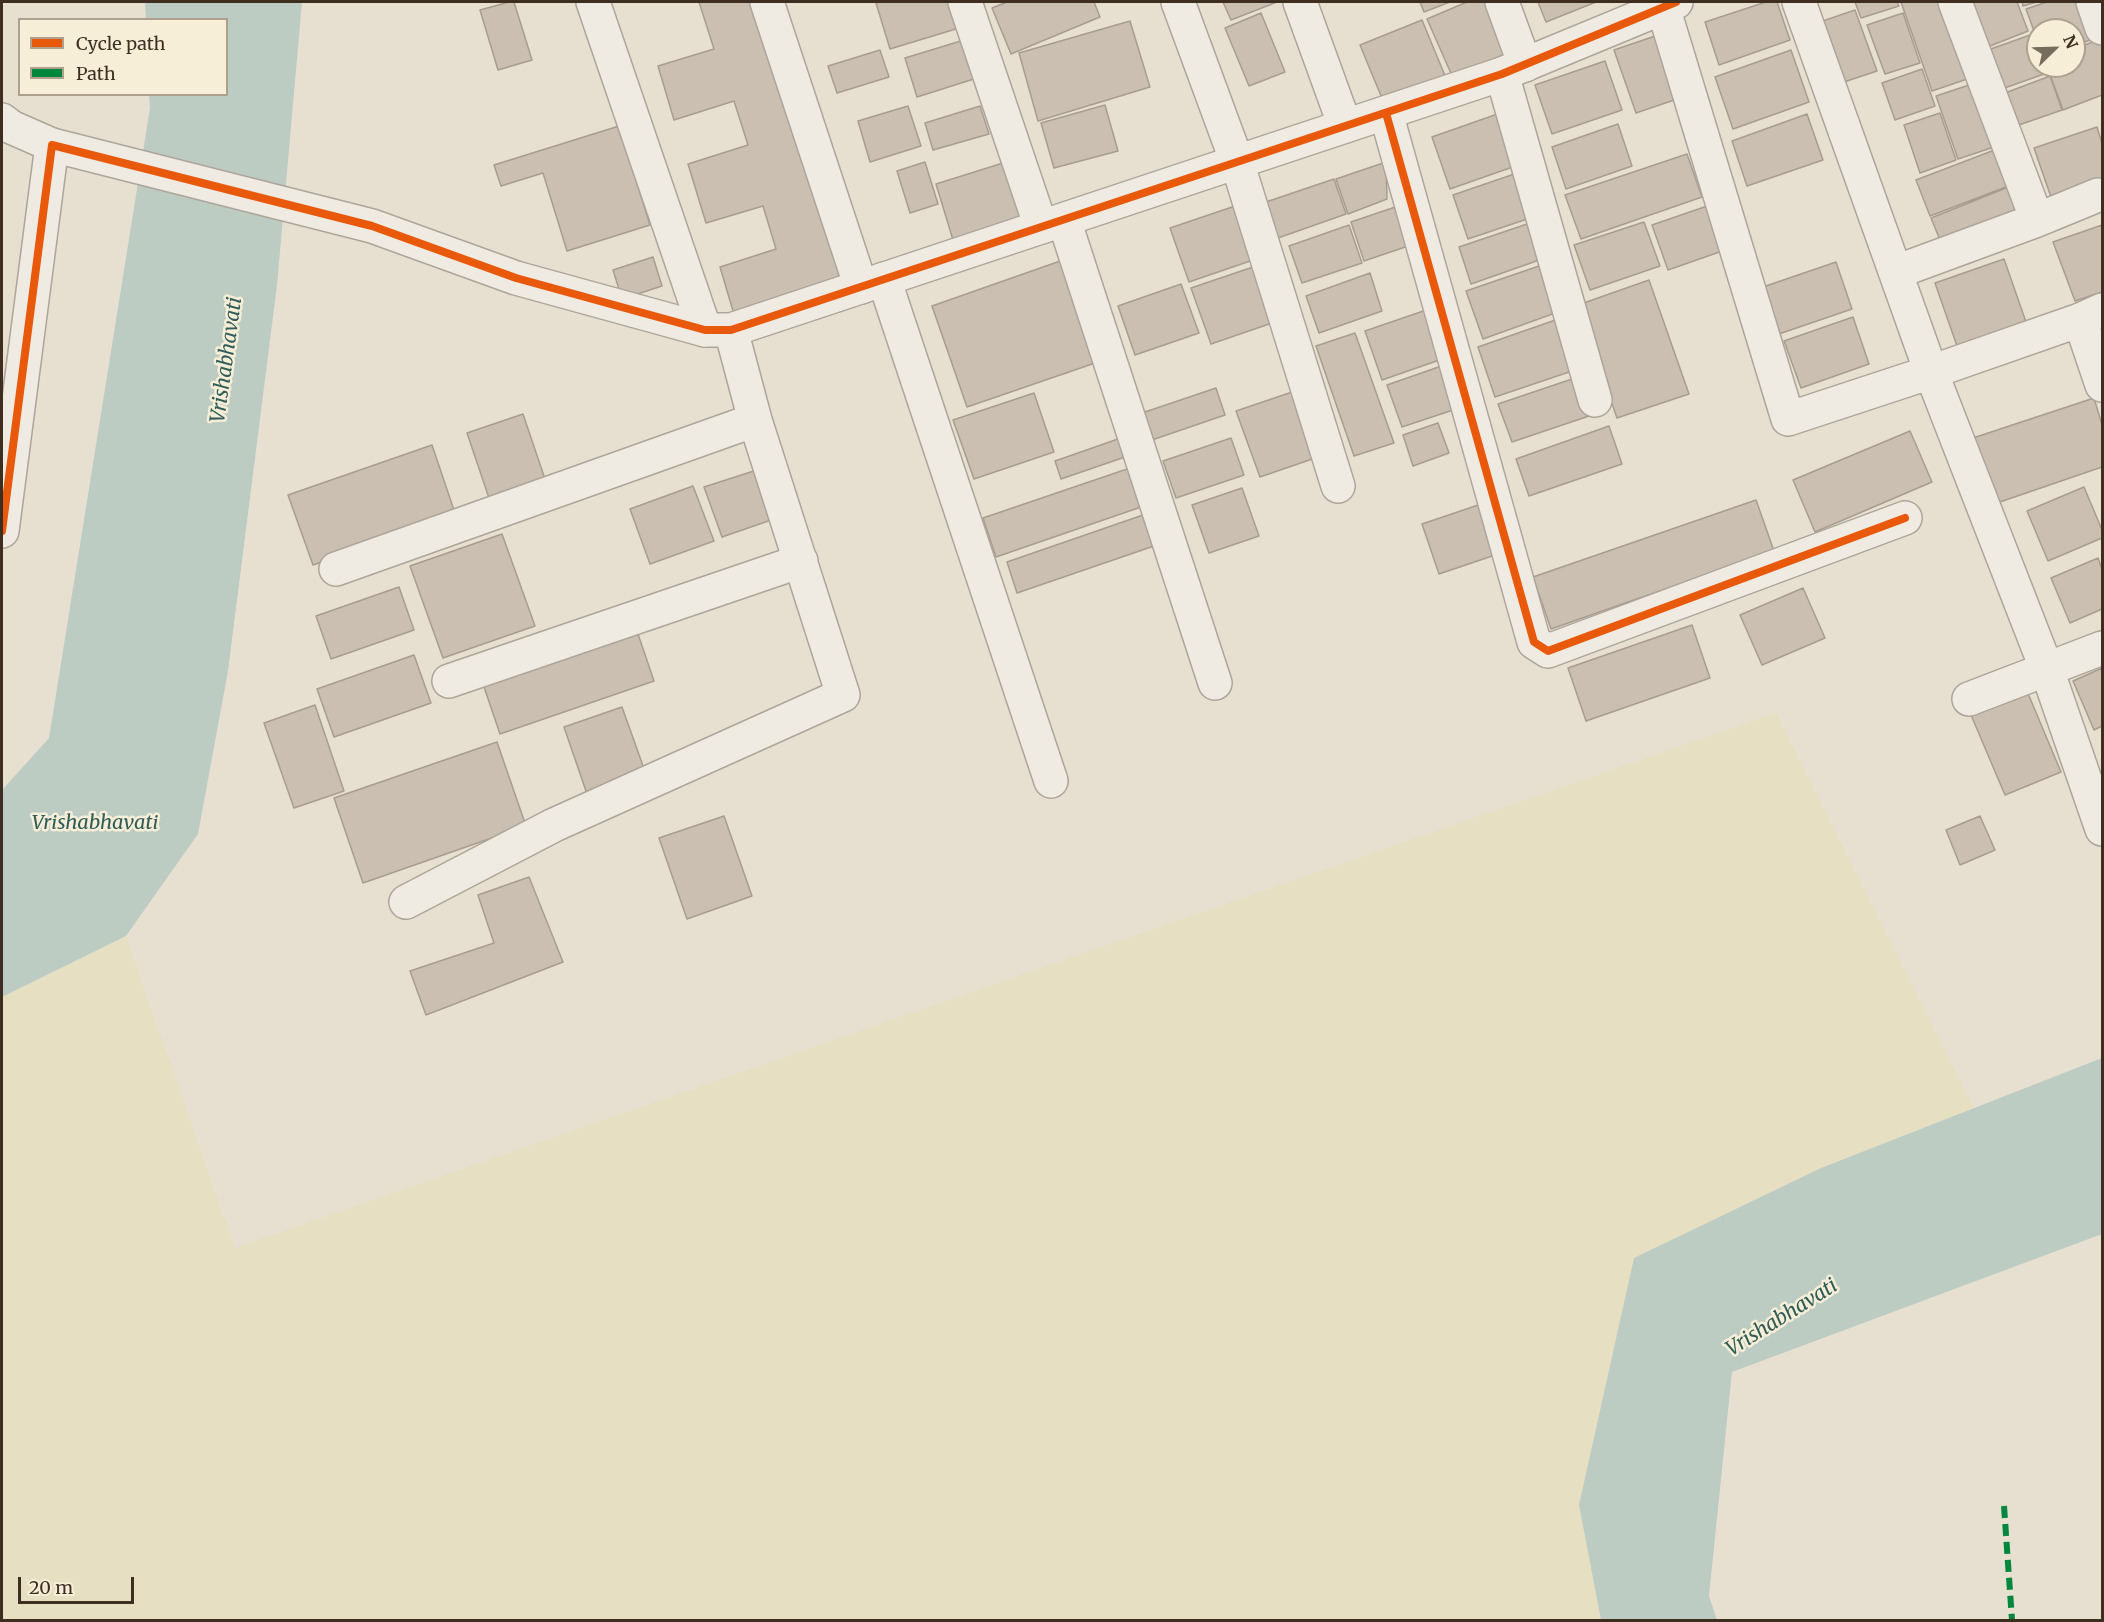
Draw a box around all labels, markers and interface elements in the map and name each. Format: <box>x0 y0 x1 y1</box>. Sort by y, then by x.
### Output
legend <box>18 18 228 96</box>
north arrow <box>2026 18 2086 78</box>
text: Cycle path <box>76 32 165 55</box>
text: N <box>2059 32 2082 51</box>
text: Path <box>76 62 116 85</box>
water label: Vrishabhavati <box>206 296 248 424</box>
water label: Vrishabhavati <box>32 811 158 835</box>
water label: Vrishabhavati <box>1722 1274 1842 1362</box>
scale bar <box>21 1565 136 1603</box>
text: 20 m <box>29 1576 73 1599</box>

